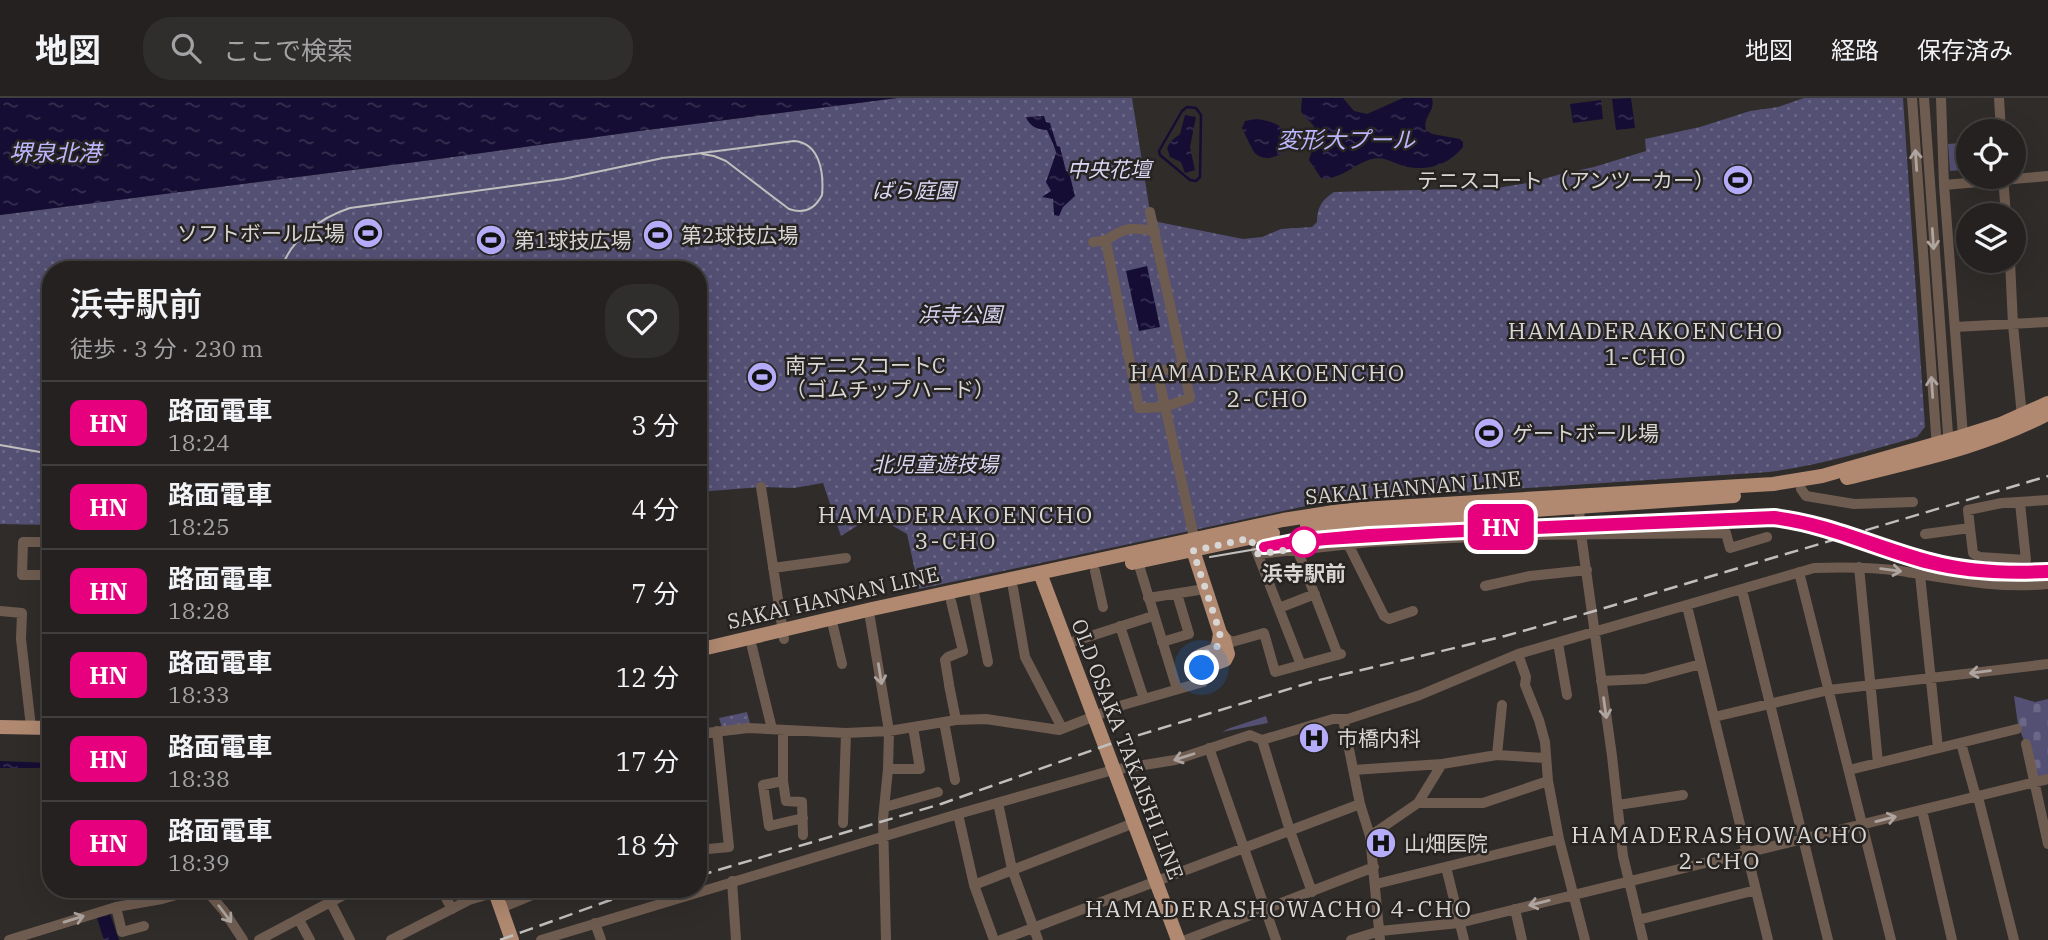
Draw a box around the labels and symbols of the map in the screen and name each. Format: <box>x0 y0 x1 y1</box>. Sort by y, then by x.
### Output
water label: 変形大プール <box>1277 124 1416 154</box>
water label: 堺泉北港 <box>9 137 104 167</box>
one-way arrow <box>1909 149 1922 172</box>
park label: 中央花壇 <box>1067 155 1154 183</box>
sports icon: テニスコート （アンツーカー） <box>1721 163 1755 197</box>
place label: テニスコート （アンツーカー） <box>1417 166 1715 194</box>
park label: ばら庭園 <box>872 176 959 204</box>
sports icon: ソフトボール広場 <box>351 216 385 250</box>
sports icon: 第2球技広場 <box>641 218 675 252</box>
place label: ソフトボール広場 <box>177 219 345 247</box>
place label: 第2球技広場 <box>681 221 799 249</box>
sports icon: 第1球技広場 <box>474 223 508 257</box>
place label: 第1球技広場 <box>514 226 632 254</box>
one-way arrow <box>1927 228 1940 250</box>
park label: 浜寺公園 <box>918 300 1005 328</box>
district label: HAMADERAKOENCHO 1-CHO <box>1508 315 1784 371</box>
place label: 南テニスコートC （ゴムチップハード） <box>785 351 995 403</box>
district label: HAMADERAKOENCHO 2-CHO <box>1130 357 1406 413</box>
sports icon: 南テニスコートC （ゴムチップハード） <box>745 360 779 394</box>
one-way arrow <box>1925 376 1938 398</box>
sports icon: ゲートボール場 <box>1472 416 1506 450</box>
place label: ゲートボール場 <box>1512 419 1659 447</box>
park label: 北児童遊技場 <box>872 450 1000 478</box>
street label: SAKAI HANNAN LINE <box>1304 464 1522 510</box>
district label: HAMADERAKOENCHO 3-CHO <box>818 499 1094 555</box>
line badge: HN <box>1470 504 1532 550</box>
marker: 浜寺駅前 <box>1289 527 1319 557</box>
street label: SAKAI HANNAN LINE <box>724 559 942 635</box>
place label: 浜寺駅前 <box>1262 559 1346 587</box>
one-way arrow <box>1879 564 1902 577</box>
street label: OLD OSAKA TAKAISHI LINE <box>1065 615 1191 883</box>
your location <box>1184 650 1219 685</box>
one-way arrow <box>874 662 887 685</box>
one-way arrow <box>1969 666 1992 679</box>
one-way arrow <box>1599 696 1612 719</box>
hospital icon: 市橋内科 <box>1297 721 1331 755</box>
place label: 市橋内科 <box>1337 724 1421 752</box>
one-way arrow <box>1173 752 1195 764</box>
one-way arrow <box>1874 812 1897 825</box>
district label: HAMADERASHOWACHO 2-CHO <box>1571 819 1869 875</box>
hospital icon: 山畑医院 <box>1364 826 1398 860</box>
place label: 山畑医院 <box>1404 829 1488 857</box>
district label: HAMADERASHOWACHO 4-CHO <box>1085 893 1473 923</box>
one-way arrow <box>1528 897 1551 910</box>
one-way arrow <box>217 904 232 923</box>
one-way arrow <box>63 912 85 925</box>

